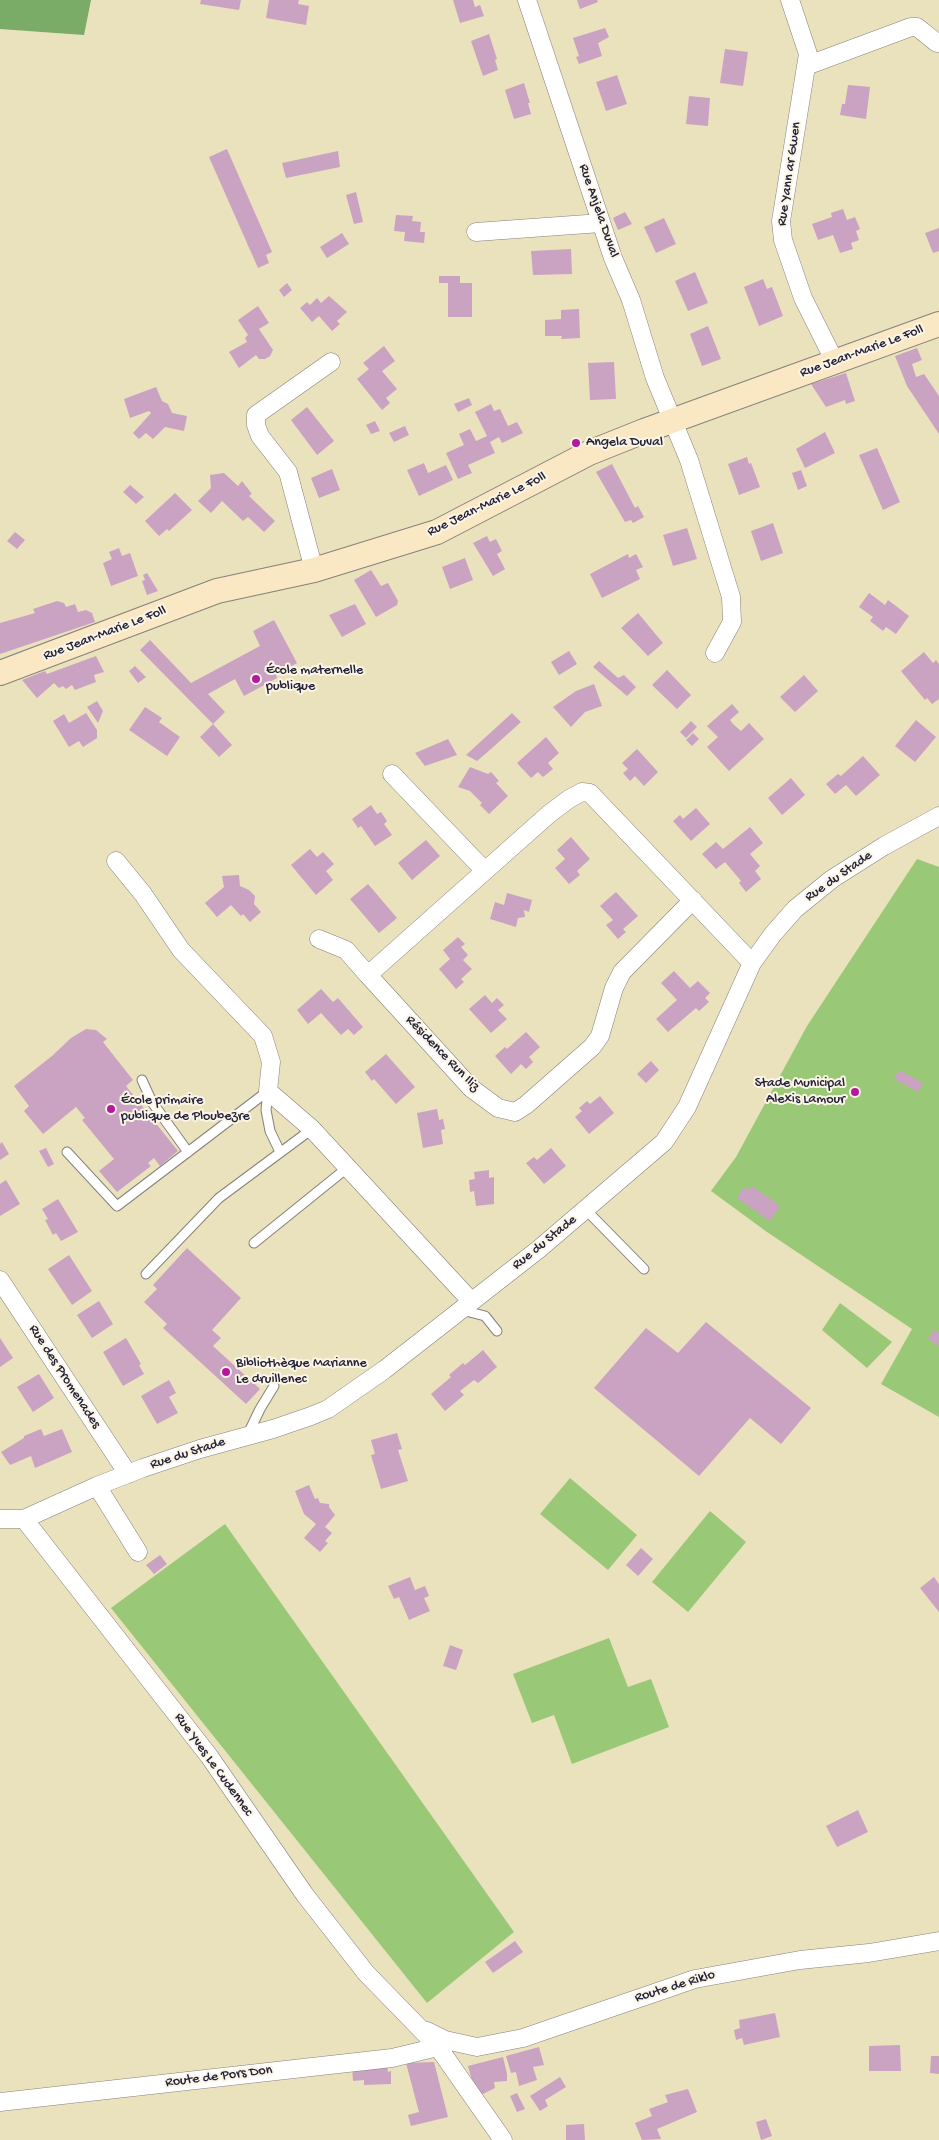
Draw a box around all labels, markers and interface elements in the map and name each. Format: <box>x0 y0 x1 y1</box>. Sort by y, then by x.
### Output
street label: Rue Yann ar Gwen <box>774 121 806 227</box>
street label: Rue Anjela Duval <box>574 162 622 260</box>
street label: Rue Jean-Marie Le Foll <box>798 322 926 382</box>
place label: Angela Duval <box>586 435 663 451</box>
marker: Angela Duval <box>570 437 582 449</box>
street label: Rue Jean-Marie Le Foll <box>425 469 549 541</box>
street label: Rue Jean-Marie Le Foll <box>41 603 169 665</box>
place label: École maternelle publique <box>266 663 363 696</box>
marker: École maternelle publique <box>250 673 262 685</box>
street label: Rue du Stade <box>802 848 876 906</box>
street label: Résidence Run Iliz <box>401 1012 483 1096</box>
place label: Stade Municipal Alexis Lamour <box>755 1076 845 1108</box>
marker: Stade Municipal Alexis Lamour <box>849 1086 861 1098</box>
place label: École primaire publique de Ploubezre <box>121 1093 250 1126</box>
marker: École primaire publique de Ploubezre <box>105 1103 117 1115</box>
street label: Rue du Stade <box>509 1212 581 1274</box>
street label: Rue des Promenades <box>24 1322 104 1432</box>
place label: Bibliothèque Marianne Le druillenec <box>236 1356 367 1388</box>
marker: Bibliothèque Marianne Le druillenec <box>220 1366 232 1378</box>
street label: Rue du Stade <box>148 1434 228 1474</box>
street label: Rue Yves Le Cudennec <box>170 1710 256 1820</box>
street label: Route de Riklo <box>633 1967 717 2007</box>
street label: Route de Pors Don <box>165 2062 273 2092</box>

